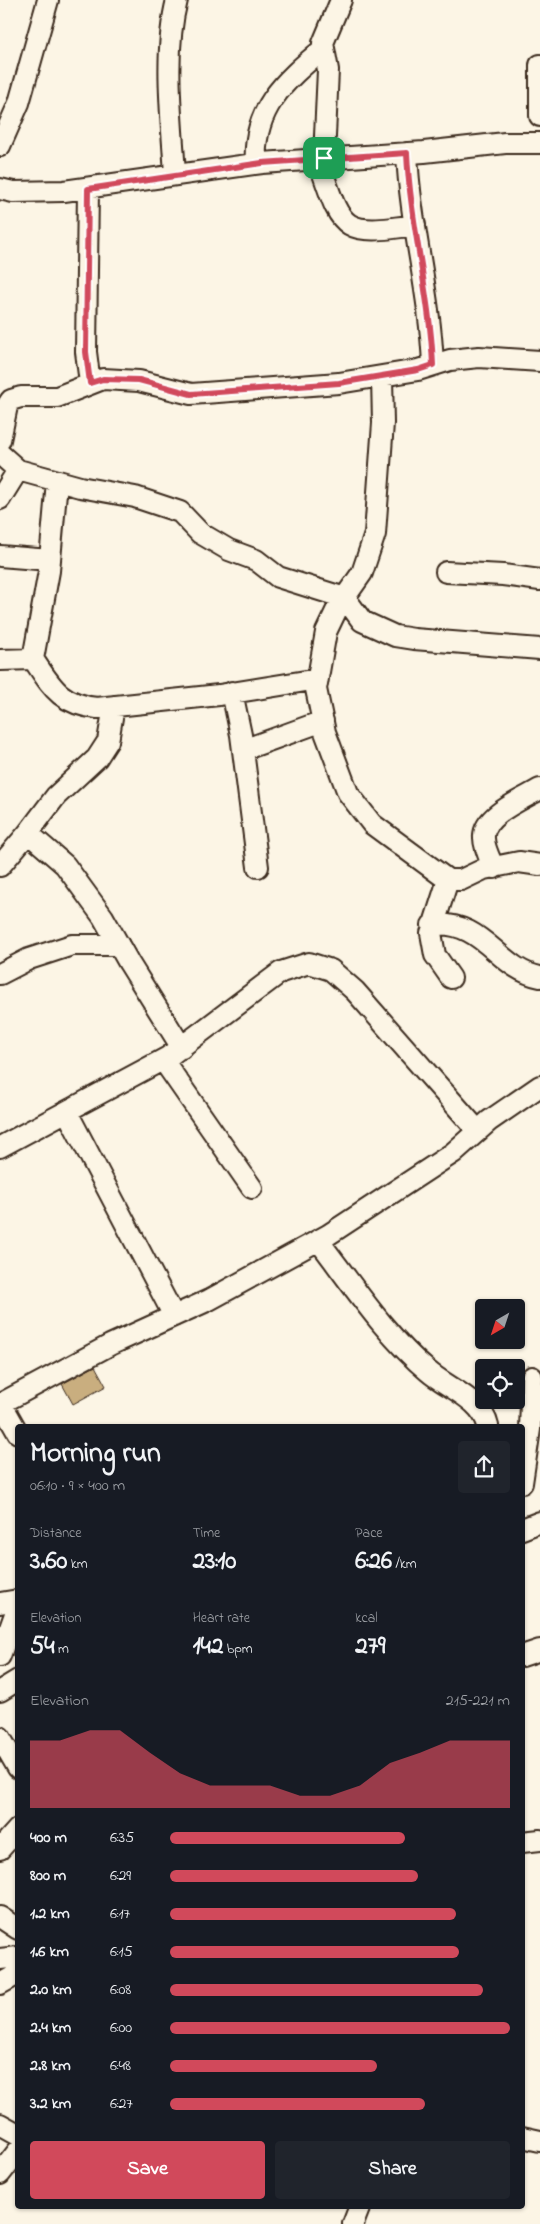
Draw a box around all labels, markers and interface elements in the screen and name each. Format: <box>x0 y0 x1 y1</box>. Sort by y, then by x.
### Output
pin <box>303 137 345 179</box>
icon: arrive <box>310 144 338 172</box>
north arrow <box>475 1299 525 1349</box>
map controls <box>475 1299 525 1409</box>
button: locate <box>475 1359 525 1409</box>
text: Morning run <box>30 1434 161 1475</box>
button: share <box>458 1441 510 1493</box>
text: 06:10 · 9 × 400 m <box>30 1474 125 1498</box>
text: Distance <box>30 1523 82 1544</box>
text: Time <box>193 1523 220 1544</box>
text: Pace <box>355 1523 383 1544</box>
text: 3.60 <box>30 1544 67 1580</box>
text: 23:10 <box>193 1544 236 1580</box>
text: 6:26 <box>355 1544 392 1580</box>
text: km <box>67 1554 88 1575</box>
text: /km <box>392 1554 417 1575</box>
text: Elevation <box>30 1608 81 1629</box>
text: Heart rate <box>193 1608 250 1629</box>
text: kcal <box>355 1608 378 1629</box>
text: 54 <box>30 1629 55 1665</box>
text: 142 <box>193 1629 223 1665</box>
text: 279 <box>355 1629 386 1665</box>
text: m <box>55 1639 69 1660</box>
text: bpm <box>223 1639 253 1660</box>
text: Elevation <box>30 1689 89 1713</box>
text: 215–221 m <box>446 1689 510 1713</box>
text: 400 m <box>30 1826 67 1850</box>
text: 6:35 <box>110 1826 134 1850</box>
text: 800 m <box>30 1864 66 1888</box>
text: 6:29 <box>110 1864 131 1888</box>
text: 1.2 km <box>30 1902 70 1926</box>
text: 6:17 <box>110 1902 130 1926</box>
text: 1.6 km <box>30 1940 69 1964</box>
text: 6:15 <box>110 1940 133 1964</box>
text: 2.0 km <box>30 1978 72 2002</box>
text: 6:08 <box>110 1978 131 2002</box>
text: 2.4 km <box>30 2016 71 2040</box>
text: 6:00 <box>110 2016 132 2040</box>
text: 2.8 km <box>30 2054 71 2078</box>
text: 6:48 <box>110 2054 131 2078</box>
text: 3.2 km <box>30 2092 71 2116</box>
text: 6:27 <box>110 2092 133 2116</box>
button: Save <box>30 2141 265 2199</box>
button: Share <box>275 2141 510 2199</box>

